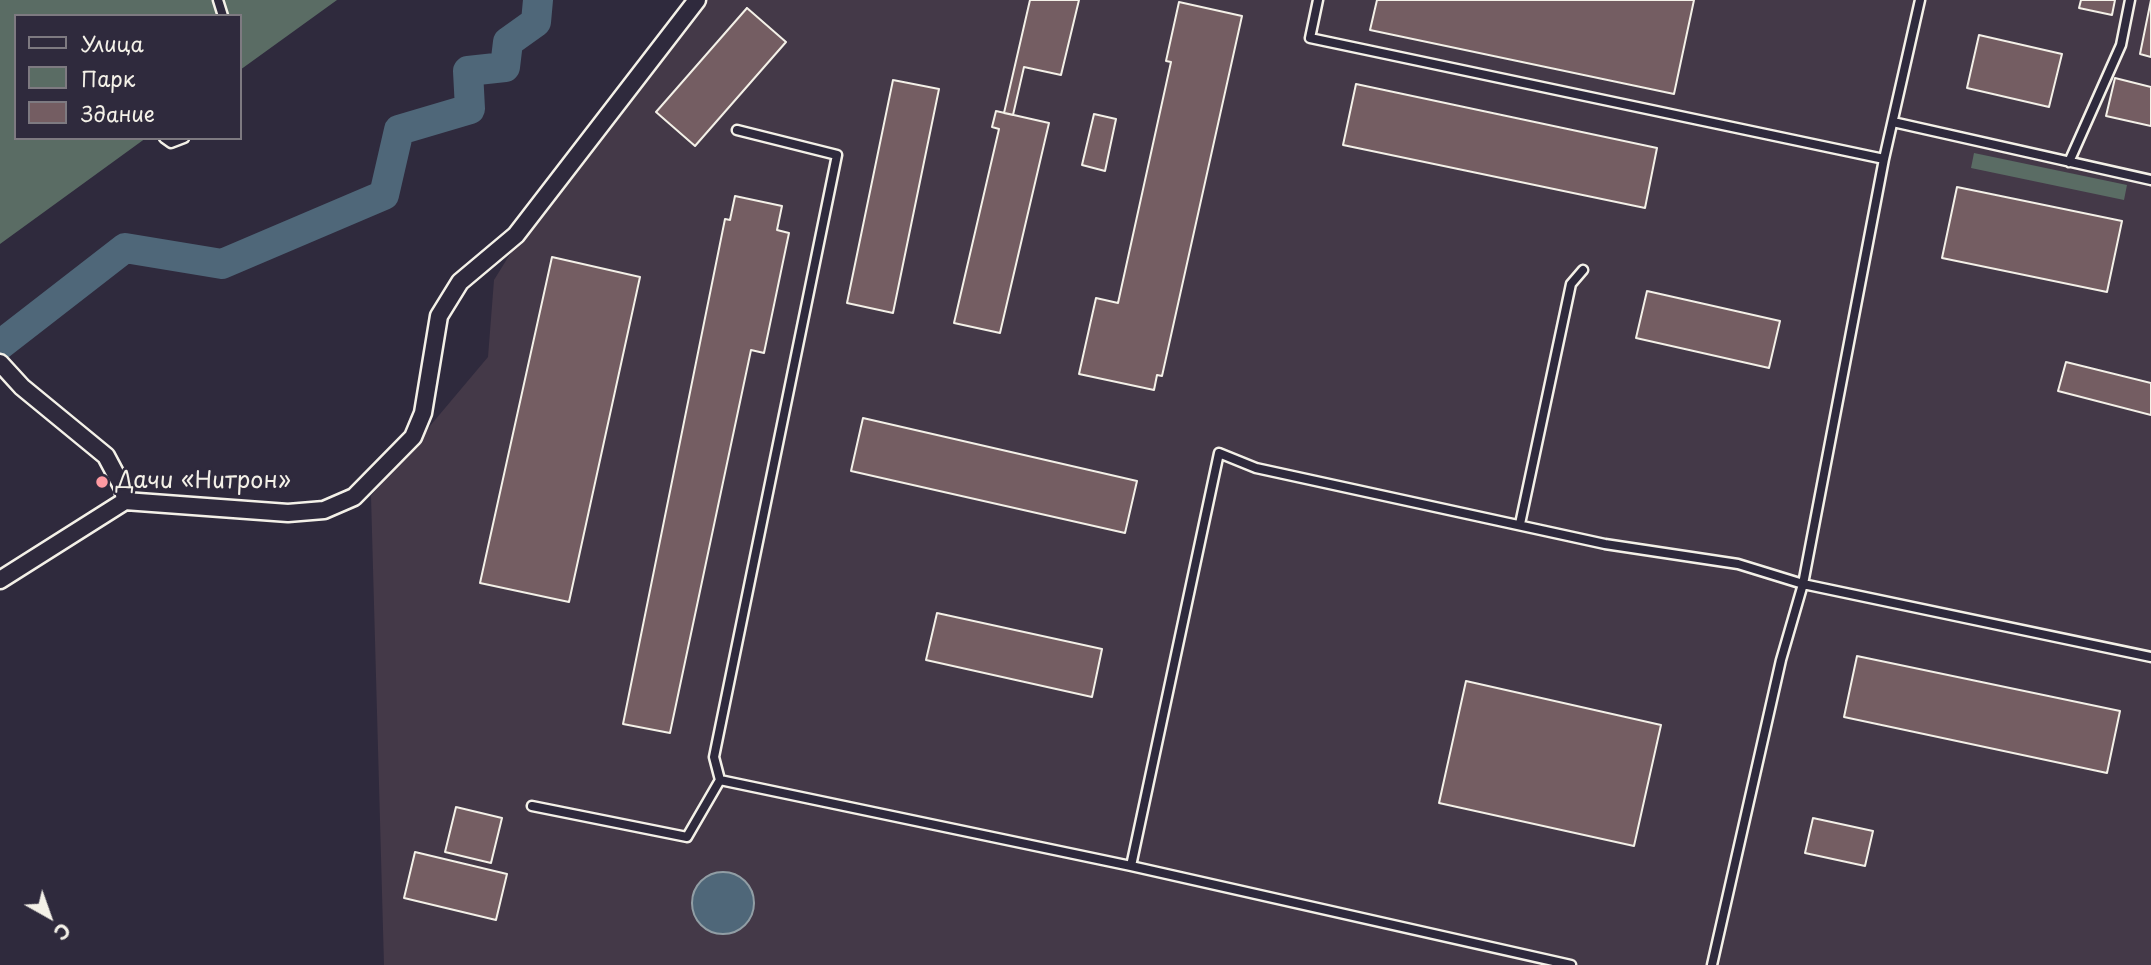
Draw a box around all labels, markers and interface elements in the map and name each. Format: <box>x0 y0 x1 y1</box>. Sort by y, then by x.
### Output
legend <box>14 14 242 140</box>
text: Улица <box>81 27 144 59</box>
text: Парк <box>81 62 135 94</box>
text: Здание <box>81 97 155 129</box>
place label: Дачи «Нитрон» <box>116 468 291 496</box>
marker: Дачи «Нитрон» <box>94 474 110 490</box>
north arrow <box>14 881 84 951</box>
text: С <box>48 917 77 947</box>

